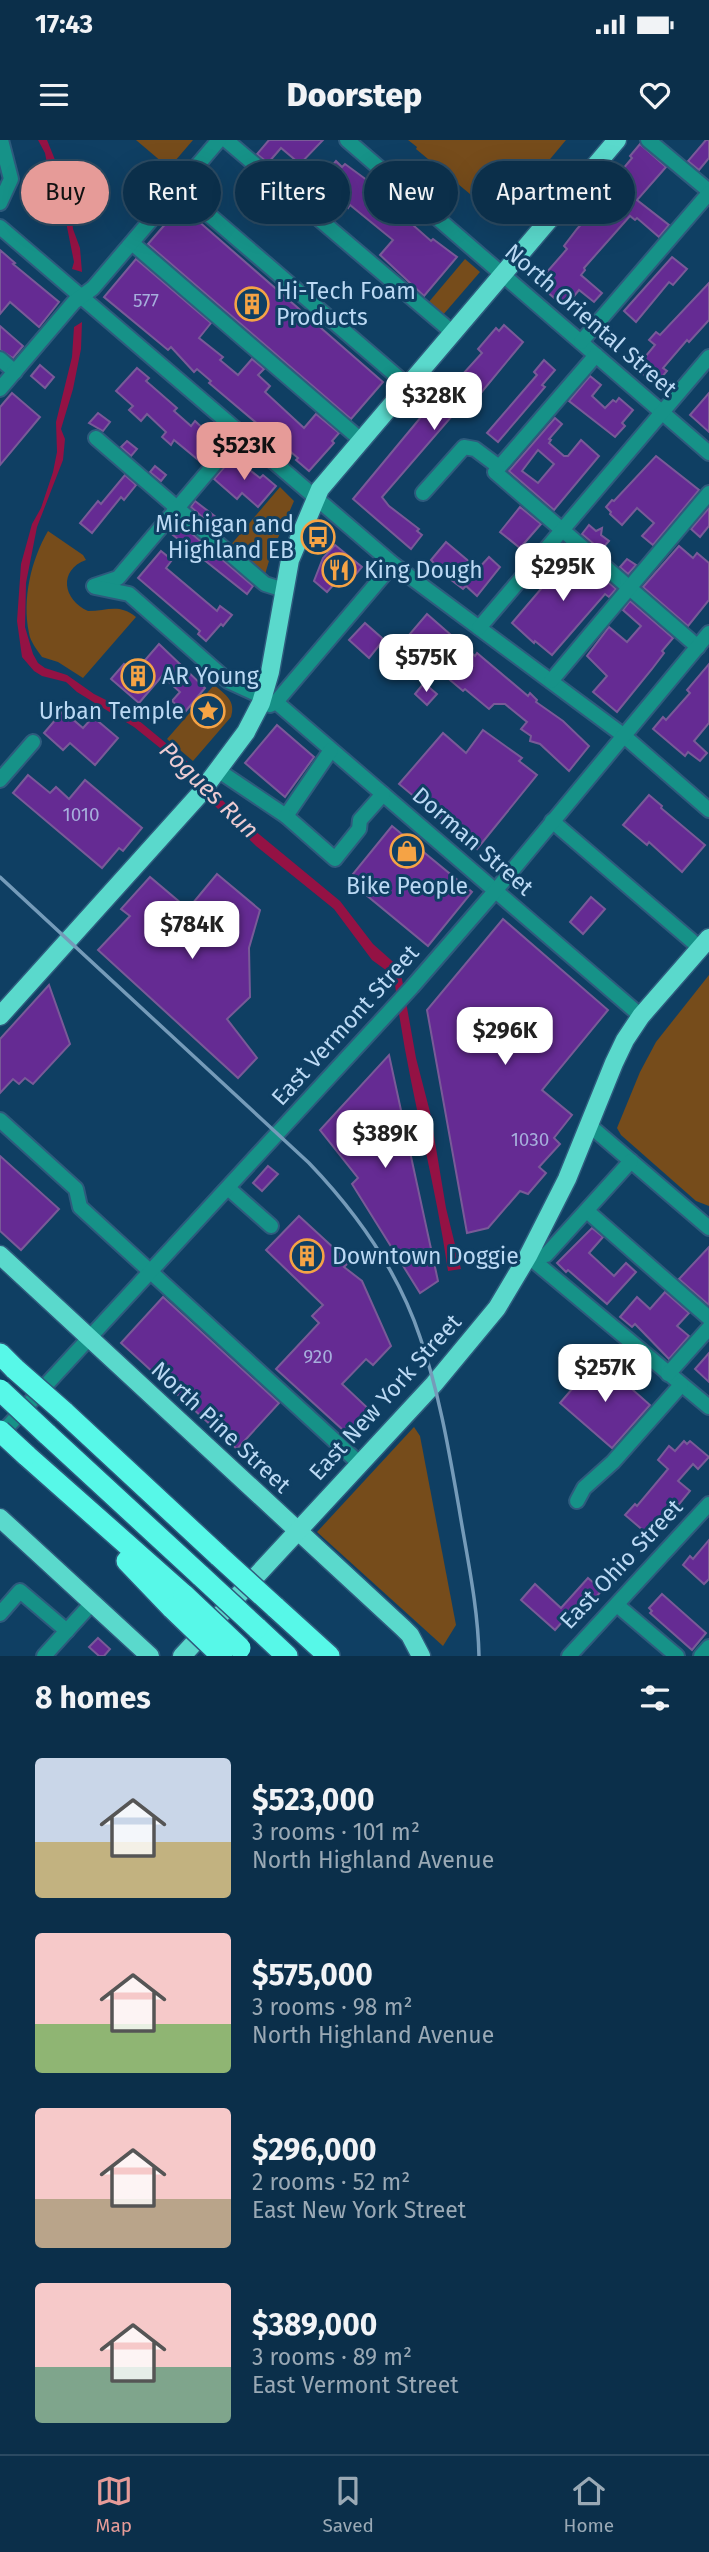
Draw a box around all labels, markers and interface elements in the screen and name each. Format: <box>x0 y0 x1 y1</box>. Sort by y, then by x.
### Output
text: 17:43 <box>35 9 93 40</box>
icon: menu <box>35 76 73 114</box>
text: Doorstep <box>287 76 422 114</box>
icon: heart <box>636 76 674 114</box>
chip: Buy <box>21 161 109 224</box>
chip: Rent <box>123 161 221 224</box>
chip: Filters <box>235 161 350 224</box>
chip: New <box>364 161 458 224</box>
chip: Apartment <box>472 161 635 224</box>
street label: North Oriental Street <box>499 238 683 403</box>
place label: Hi-Tech Foam Products <box>276 277 416 331</box>
building icon: Hi-Tech Foam Products <box>233 285 271 323</box>
house number: 577 <box>133 289 159 312</box>
pin: $328K <box>385 372 483 432</box>
text: $328K <box>402 381 466 409</box>
pin: $523K <box>195 422 293 482</box>
text: $523K <box>213 431 275 459</box>
place label: Michigan and Highland EB <box>155 510 294 564</box>
bus stop icon: Michigan and Highland EB <box>299 518 337 556</box>
pin: $295K <box>514 544 612 603</box>
restaurant icon: King Dough <box>320 551 358 589</box>
text: $295K <box>531 552 595 580</box>
place label: King Dough <box>364 556 483 584</box>
pin: $575K <box>377 634 475 694</box>
text: $575K <box>395 643 457 671</box>
building icon: AR Young <box>119 657 157 695</box>
place label: AR Young <box>162 662 259 690</box>
place icon: Urban Temple <box>189 692 227 730</box>
place label: Urban Temple <box>39 697 184 725</box>
water label: Pogues Run <box>154 736 264 844</box>
street label: Dorman Street <box>407 781 540 902</box>
house number: 1010 <box>62 803 100 826</box>
shop icon: Bike People <box>388 832 426 870</box>
place label: Bike People <box>346 872 468 900</box>
pin: $784K <box>143 902 241 961</box>
text: $784K <box>160 910 224 938</box>
street label: East Vermont Street <box>266 938 425 1111</box>
pin: $296K <box>456 1007 554 1067</box>
text: $296K <box>473 1016 537 1044</box>
pin: $389K <box>336 1110 434 1170</box>
text: $389K <box>352 1119 418 1147</box>
house number: 1030 <box>511 1128 549 1151</box>
building icon: Downtown Doggie <box>288 1237 326 1275</box>
place label: Downtown Doggie <box>332 1242 519 1270</box>
street label: East New York Street <box>303 1308 468 1486</box>
pin: $257K <box>556 1344 654 1404</box>
house number: 920 <box>303 1345 333 1368</box>
text: $257K <box>574 1353 636 1381</box>
street label: North Pine Street <box>146 1355 297 1499</box>
street label: East Ohio Street <box>554 1493 689 1635</box>
icon: filters <box>636 1679 674 1717</box>
text: 8 homes <box>35 1680 151 1716</box>
text: $523,000 <box>252 1782 375 1818</box>
icon: home <box>91 1786 175 1870</box>
text: 3 rooms · 101 m² <box>252 1818 420 1846</box>
text: North Highland Avenue <box>252 1846 494 1874</box>
text: $575,000 <box>252 1957 373 1993</box>
icon: home <box>91 1961 175 2045</box>
text: 3 rooms · 98 m² <box>252 1993 412 2021</box>
text: North Highland Avenue <box>252 2021 494 2049</box>
text: $296,000 <box>252 2132 377 2168</box>
icon: home <box>91 2136 175 2220</box>
text: 2 rooms · 52 m² <box>252 2168 410 2196</box>
text: East New York Street <box>252 2196 466 2224</box>
text: $389,000 <box>252 2307 377 2343</box>
icon: home <box>91 2311 175 2395</box>
text: 3 rooms · 89 m² <box>252 2343 412 2371</box>
text: East Vermont Street <box>252 2371 459 2399</box>
tab: Map <box>95 2472 133 2537</box>
tab: Saved <box>322 2472 374 2537</box>
tab: Home <box>564 2472 614 2537</box>

